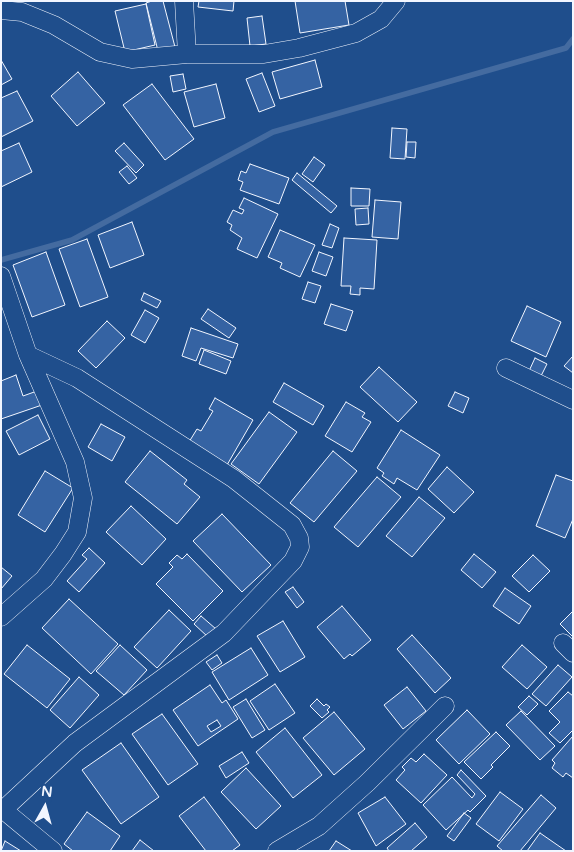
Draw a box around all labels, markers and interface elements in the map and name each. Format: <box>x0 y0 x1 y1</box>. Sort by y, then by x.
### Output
north arrow <box>20 782 70 832</box>
text: N <box>40 782 54 801</box>

